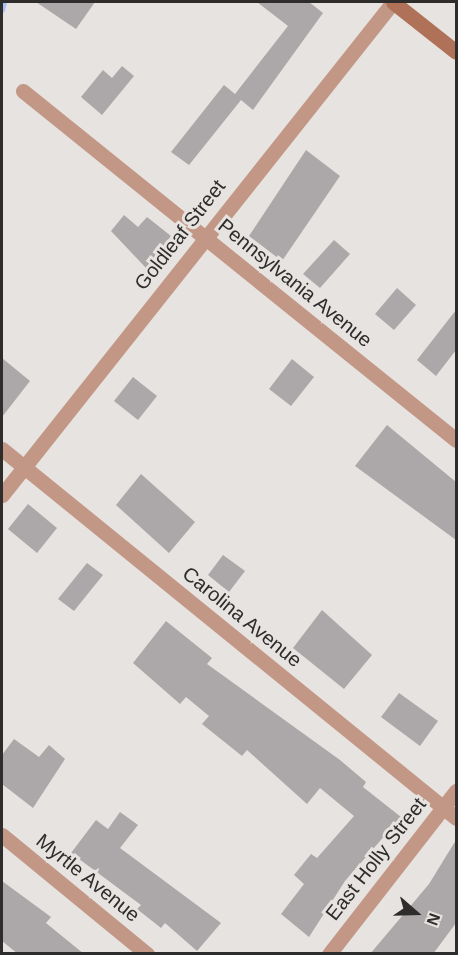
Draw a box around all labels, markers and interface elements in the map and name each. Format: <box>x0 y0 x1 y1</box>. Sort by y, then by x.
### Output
street label: Goldleaf Street <box>129 175 231 295</box>
street label: Pennsylvania Avenue <box>213 213 377 353</box>
street label: Carolina Avenue <box>177 561 307 673</box>
street label: East Holly Street <box>321 793 431 925</box>
street label: Myrtle Avenue <box>31 829 145 927</box>
north arrow <box>386 883 446 943</box>
text: N <box>423 911 443 928</box>

